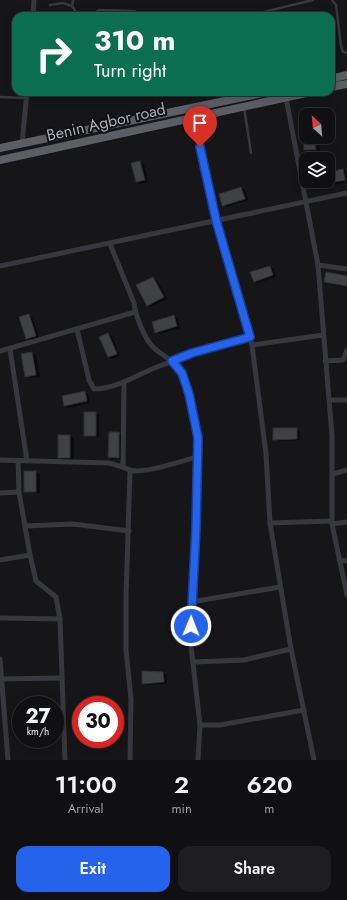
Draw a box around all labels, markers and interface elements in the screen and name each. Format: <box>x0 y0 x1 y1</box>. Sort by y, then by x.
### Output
text: 310 m <box>94 20 176 61</box>
icon: right <box>28 28 80 80</box>
text: Turn right <box>94 58 166 84</box>
street label: Benin Agbor road <box>44 97 168 147</box>
pin <box>183 106 217 147</box>
north arrow <box>299 108 335 144</box>
map controls <box>299 108 335 188</box>
icon: arrive <box>189 112 211 134</box>
button: layers <box>299 152 335 188</box>
position arrow <box>170 605 212 647</box>
speed limit sign: 30 <box>72 696 124 748</box>
text: 27 <box>25 702 51 731</box>
text: km/h <box>27 724 49 739</box>
text: 11:00 <box>55 767 117 802</box>
text: 2 <box>174 767 189 802</box>
text: 620 <box>246 767 292 802</box>
text: Arrival <box>68 799 104 818</box>
text: min <box>171 799 192 818</box>
text: m <box>264 799 274 818</box>
button: Exit <box>16 846 170 892</box>
button: Share <box>178 846 331 892</box>

